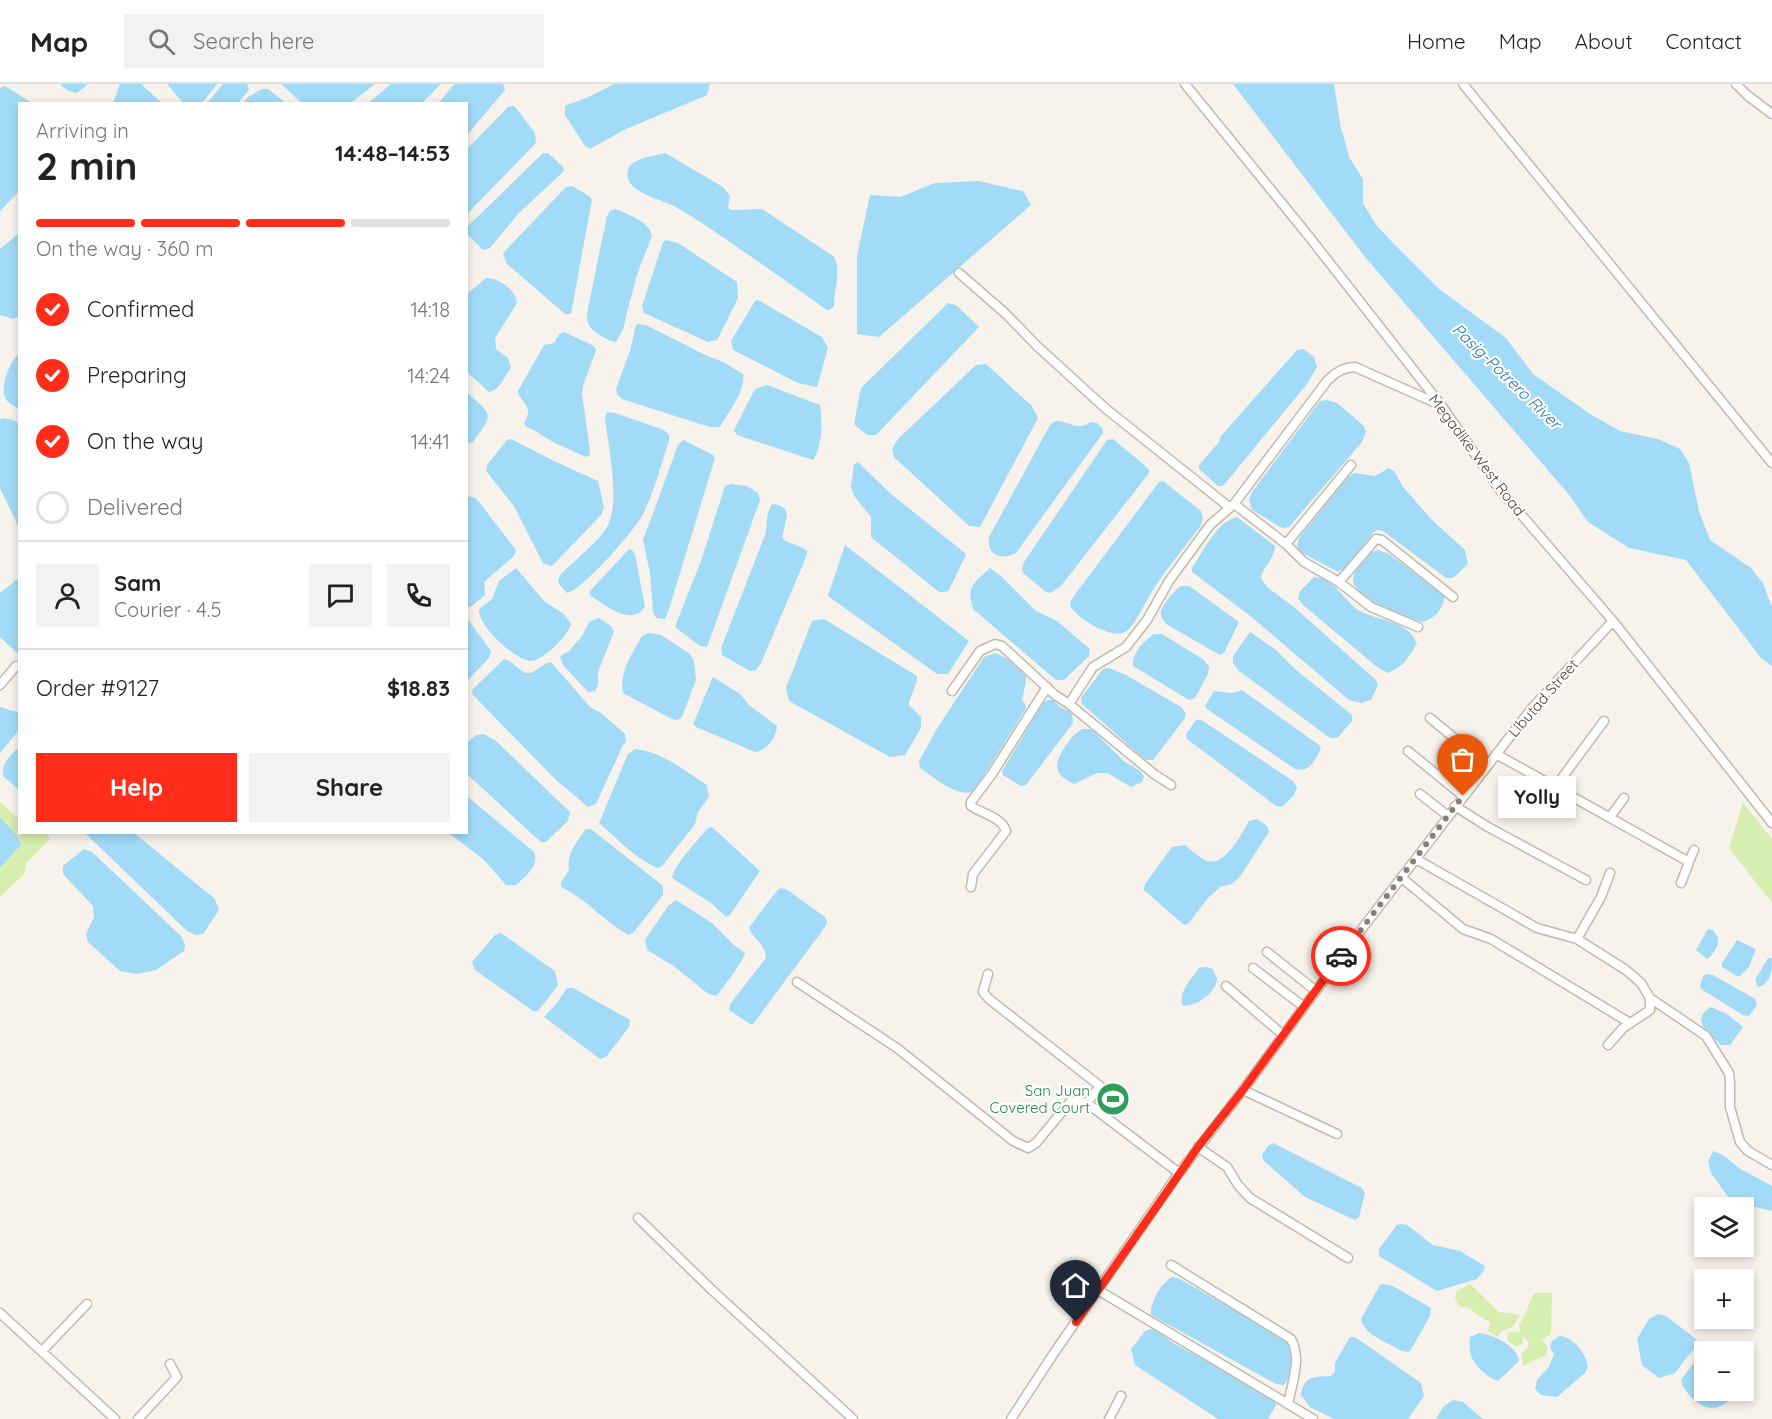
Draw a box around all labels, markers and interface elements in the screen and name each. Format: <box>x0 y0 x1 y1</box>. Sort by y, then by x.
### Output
search box <box>124 14 544 68</box>
text: Map <box>30 24 88 59</box>
icon: search <box>145 25 178 58</box>
text: Search here <box>193 27 315 55</box>
text: Home <box>1407 28 1466 54</box>
text: Map <box>1499 28 1542 54</box>
text: About <box>1575 28 1633 54</box>
text: Contact <box>1666 28 1742 54</box>
text: Arriving in <box>36 118 129 143</box>
text: 14:48–14:53 <box>335 139 450 167</box>
text: 2 min <box>36 141 138 190</box>
text: On the way · 360 m <box>36 236 214 261</box>
icon: check <box>36 293 69 326</box>
text: Confirmed <box>87 295 194 323</box>
text: 14:18 <box>410 297 450 322</box>
water label: Pasig-Potrero River <box>1449 319 1567 434</box>
icon: check <box>36 359 69 392</box>
text: Preparing <box>87 361 187 389</box>
text: 14:24 <box>407 363 450 388</box>
street label: Megadike West Road <box>1425 390 1529 520</box>
icon: check <box>36 425 69 458</box>
text: On the way <box>87 427 203 455</box>
text: 14:41 <box>411 429 450 454</box>
text: Delivered <box>87 493 183 521</box>
button: person <box>36 564 99 627</box>
button: chat <box>309 564 372 627</box>
button: phone <box>387 564 450 627</box>
text: Sam <box>114 569 161 597</box>
text: Courier · 4.5 <box>114 597 221 622</box>
street label: Libutad Street <box>1504 655 1582 741</box>
text: Order #9127 <box>36 674 159 702</box>
text: $18.83 <box>387 674 450 702</box>
pin <box>1437 734 1488 796</box>
icon: bag <box>1446 743 1479 776</box>
button: Help <box>36 753 237 822</box>
button: Share <box>249 753 450 822</box>
callout: Yolly <box>1499 775 1577 817</box>
text: Yolly <box>1514 784 1560 809</box>
courier <box>1311 926 1371 986</box>
icon: car <box>1325 940 1358 973</box>
place label: San Juan Covered Court <box>990 1081 1090 1117</box>
sports icon: San Juan Covered Court <box>1095 1081 1131 1117</box>
map controls <box>1694 1197 1754 1401</box>
button: layers <box>1694 1197 1754 1257</box>
pin <box>1050 1260 1101 1322</box>
icon: home <box>1059 1269 1092 1302</box>
button: + <box>1694 1269 1754 1329</box>
button: − <box>1694 1341 1754 1401</box>

